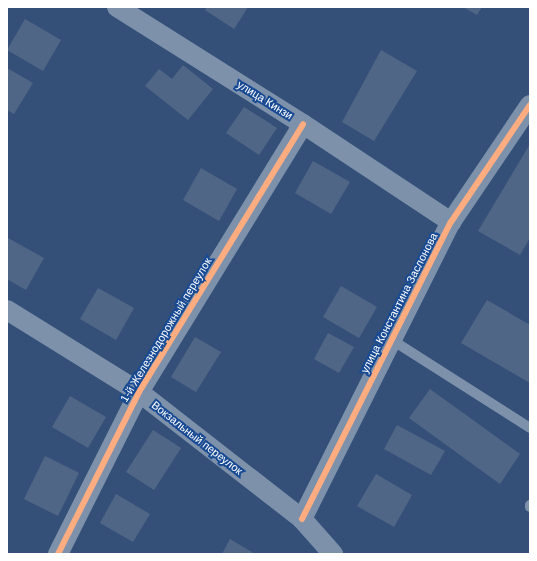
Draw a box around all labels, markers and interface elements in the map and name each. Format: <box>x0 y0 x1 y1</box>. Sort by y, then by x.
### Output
street label: улица Кинзи <box>235 78 295 122</box>
street label: улица Константина Заслонова <box>358 231 440 375</box>
street label: 1-й Железнодорожный переулок <box>118 255 214 405</box>
street label: Вокзальный переулок <box>149 398 245 478</box>

